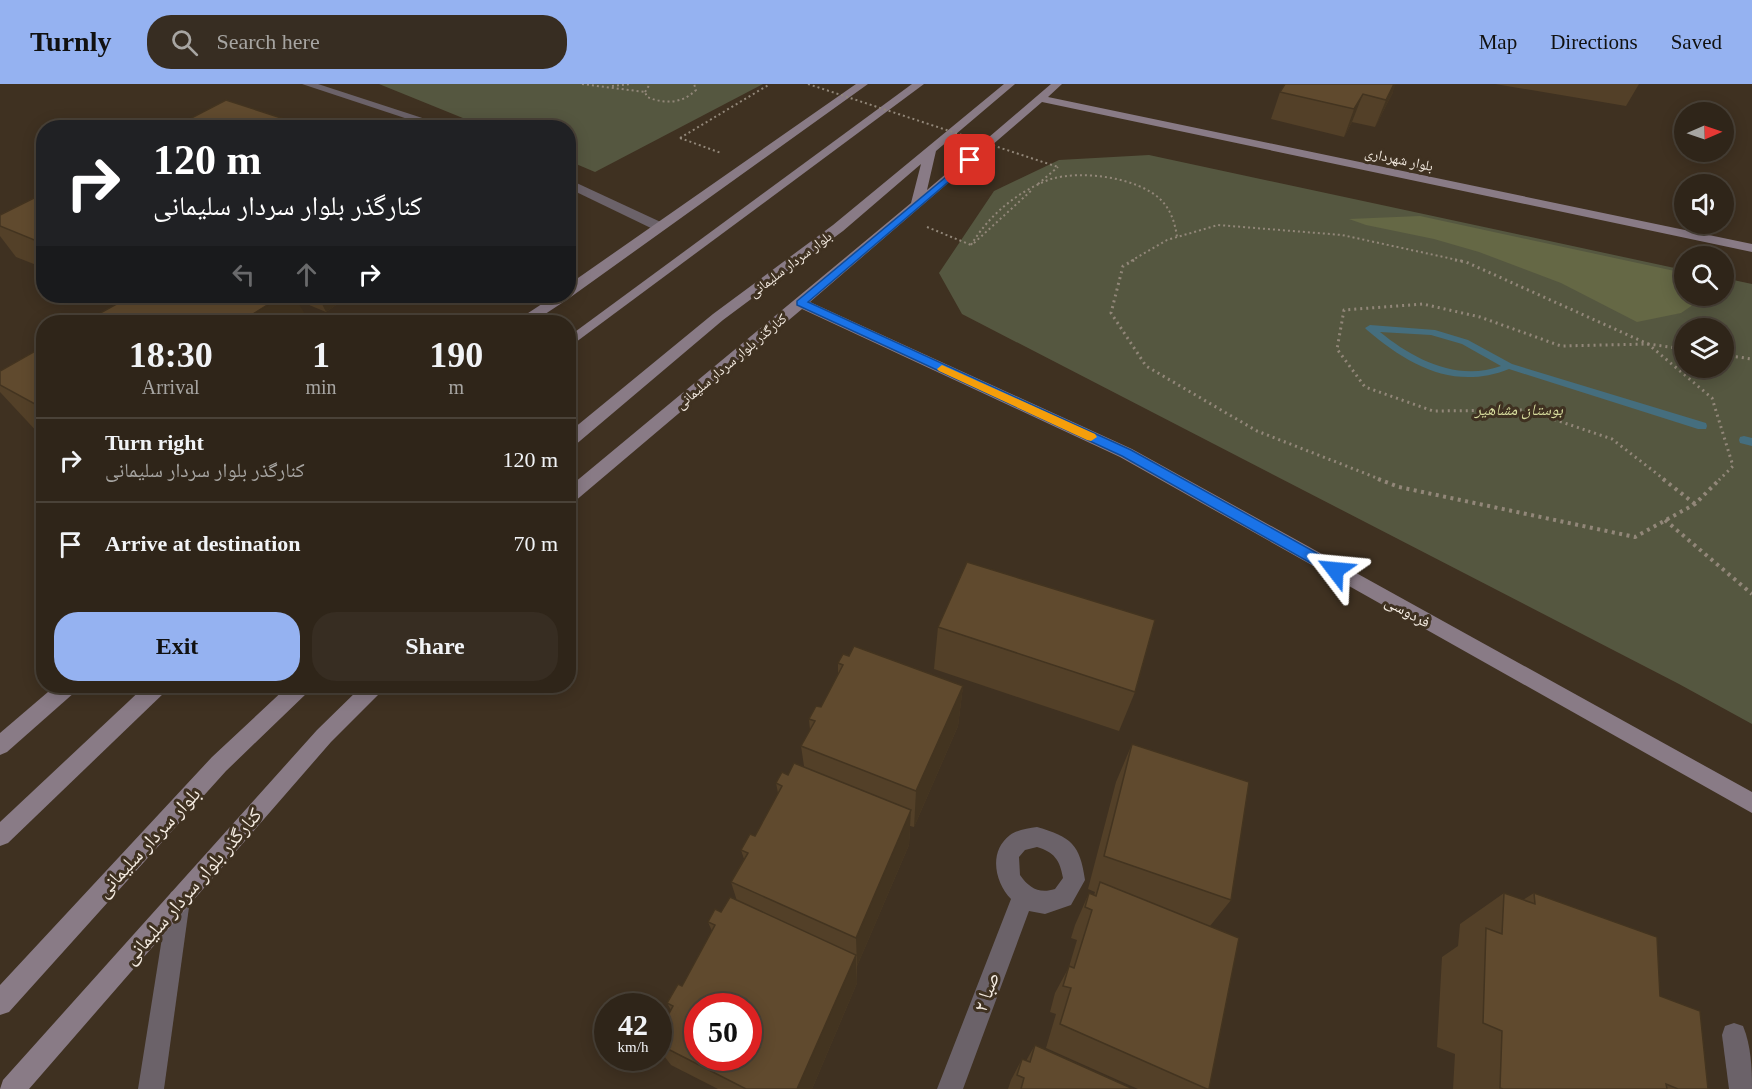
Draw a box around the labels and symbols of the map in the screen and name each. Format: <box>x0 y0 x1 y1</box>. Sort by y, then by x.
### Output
north arrow <box>1674 102 1734 162</box>
pin <box>944 134 995 185</box>
street label: بلوار شهرداری <box>1363 145 1435 175</box>
street label: بلوار سردار سلیمانی <box>746 228 835 301</box>
street label: کنارگذر بلوار سردار سلیمانی <box>673 311 790 413</box>
park label: بوستان مشاهیر <box>1474 401 1564 420</box>
position arrow <box>1303 538 1367 602</box>
street label: فردوسی <box>1381 592 1433 632</box>
street label: بلوار سردار سلیمانی <box>92 783 205 902</box>
street label: کنارگذر بلوار سردار سلیمانی <box>118 804 266 969</box>
street label: صبا ۲ <box>969 969 1004 1015</box>
speed limit sign: 50 <box>684 993 762 1071</box>

